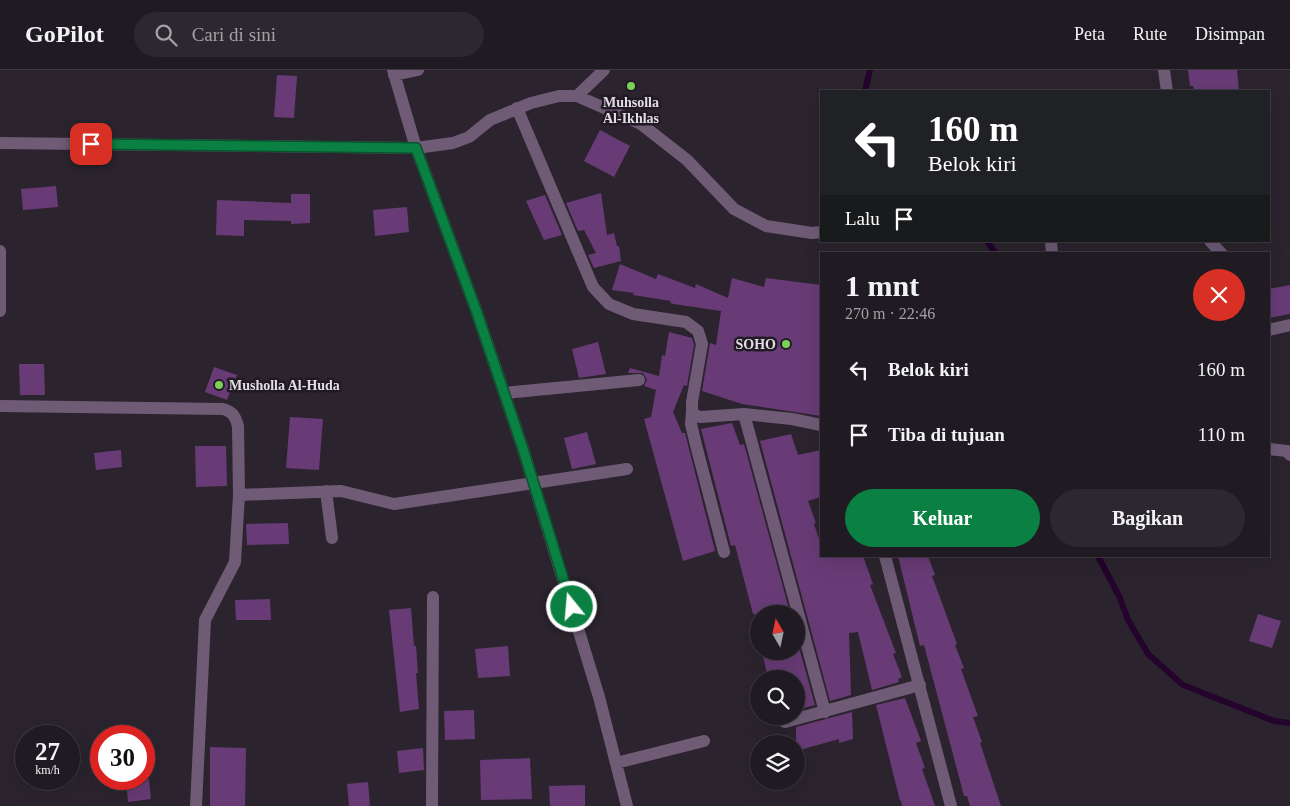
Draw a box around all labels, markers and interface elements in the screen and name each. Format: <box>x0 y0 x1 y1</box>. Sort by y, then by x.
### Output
search box <box>134 12 484 57</box>
text: GoPilot <box>25 21 104 47</box>
icon: search <box>152 21 180 49</box>
text: Cari di sini <box>192 24 276 45</box>
text: Peta <box>1074 24 1105 44</box>
text: Rute <box>1133 24 1167 44</box>
text: Disimpan <box>1195 24 1265 44</box>
marker: Muhsolla Al-Ikhlas <box>625 80 637 92</box>
place label: Muhsolla Al-Ikhlas <box>603 95 660 126</box>
icon: left <box>845 110 910 175</box>
text: 160 m <box>928 110 1018 149</box>
pin <box>70 123 112 165</box>
icon: arrive <box>77 130 105 158</box>
text: Belok kiri <box>928 151 1017 176</box>
icon: arrive <box>890 205 918 233</box>
text: Lalu <box>845 208 880 229</box>
text: 1 mnt <box>845 269 919 302</box>
button: close <box>1193 269 1245 321</box>
text: 270 m · 22:46 <box>845 305 935 322</box>
place label: SOHO <box>736 337 776 352</box>
marker: SOHO <box>780 338 792 350</box>
icon: left <box>845 356 873 384</box>
text: Belok kiri <box>888 359 969 380</box>
text: 160 m <box>1197 359 1245 380</box>
place label: Musholla Al-Huda <box>229 378 340 393</box>
marker: Musholla Al-Huda <box>213 379 225 391</box>
icon: arrive <box>845 421 873 449</box>
text: Tiba di tujuan <box>888 424 1005 445</box>
text: 110 m <box>1198 424 1245 445</box>
button: Keluar <box>845 489 1040 547</box>
button: Bagikan <box>1050 489 1245 547</box>
position arrow <box>545 580 597 632</box>
north arrow <box>750 605 805 660</box>
map controls <box>750 605 805 790</box>
button: search <box>750 670 805 725</box>
speed limit sign: 30 <box>90 725 155 790</box>
button: layers <box>750 735 805 790</box>
text: 27 <box>35 738 60 765</box>
text: km/h <box>35 763 60 777</box>

